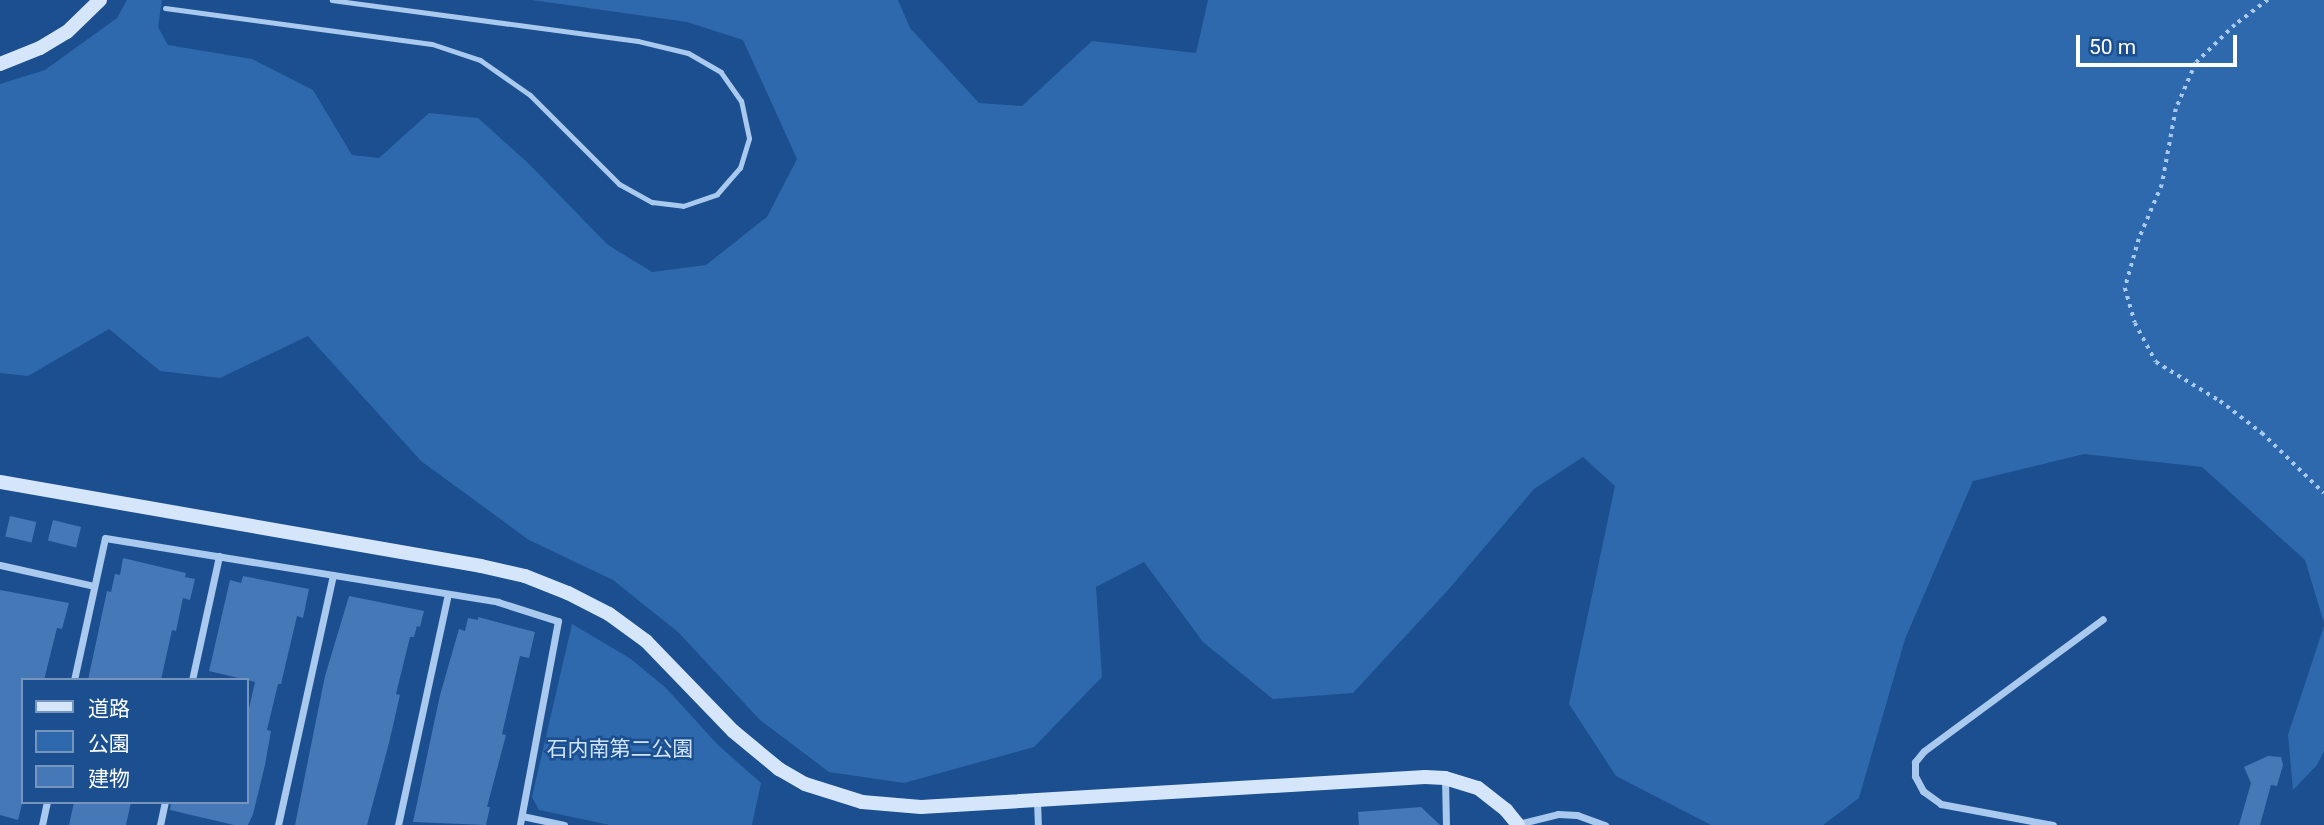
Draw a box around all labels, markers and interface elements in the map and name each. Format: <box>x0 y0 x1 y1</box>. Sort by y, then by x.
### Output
scale bar <box>2079 21 2240 65</box>
text: 50 m <box>2089 35 2136 59</box>
legend <box>21 678 248 804</box>
text: 道路 <box>88 697 130 721</box>
text: 公園 <box>88 732 130 756</box>
park label: 石内南第二公園 <box>547 736 693 762</box>
text: 建物 <box>88 767 130 791</box>

